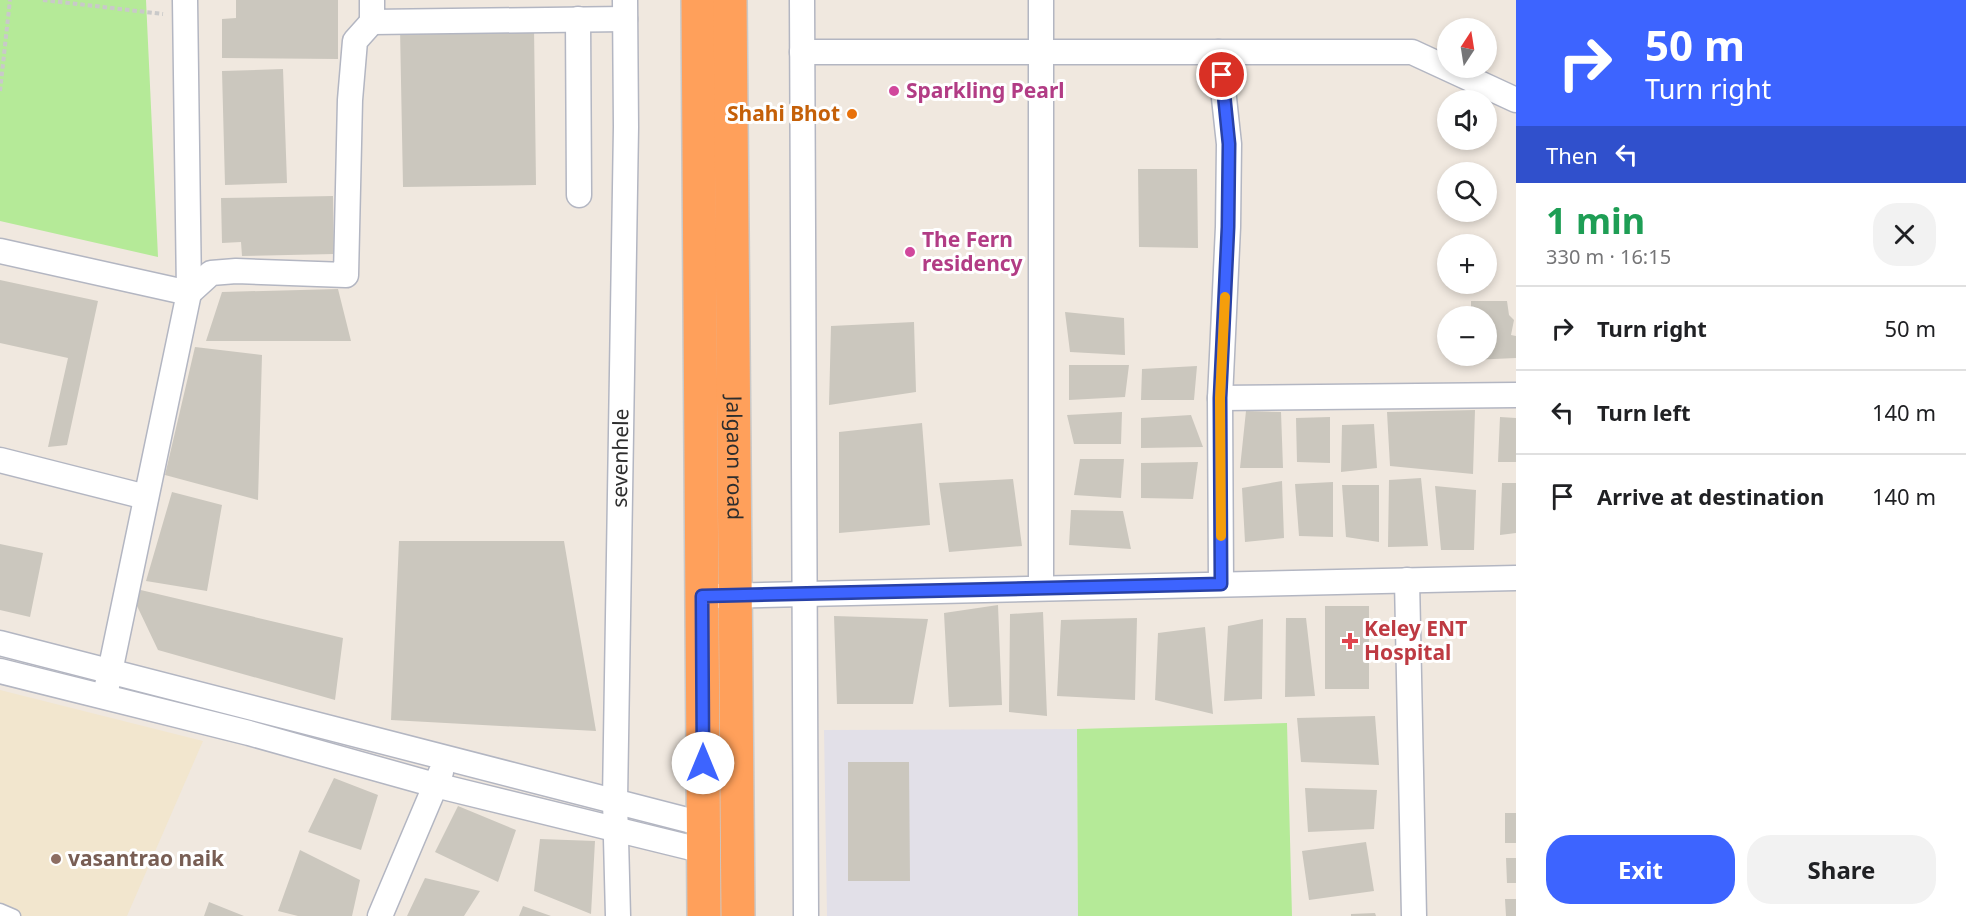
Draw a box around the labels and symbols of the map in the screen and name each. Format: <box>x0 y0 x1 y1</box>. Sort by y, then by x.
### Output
north arrow <box>1437 18 1497 78</box>
pin <box>1196 49 1247 100</box>
place label: Sparkling Pearl <box>906 76 1065 104</box>
marker: Sparkling Pearl <box>887 84 901 98</box>
place label: Shahi Bhot <box>727 99 840 127</box>
marker: Shahi Bhot <box>845 107 859 121</box>
place label: The Fern residency <box>922 225 1023 277</box>
marker: The Fern residency <box>903 245 917 259</box>
street label: Jalgaon road <box>720 394 750 520</box>
street label: sevenhele <box>605 408 634 508</box>
place label: Keley ENT Hospital <box>1364 614 1467 666</box>
marker: Keley ENT Hospital <box>1341 632 1359 650</box>
position arrow <box>671 731 735 795</box>
place label: vasantrao naik <box>68 844 225 872</box>
marker: vasantrao naik <box>49 852 63 866</box>

